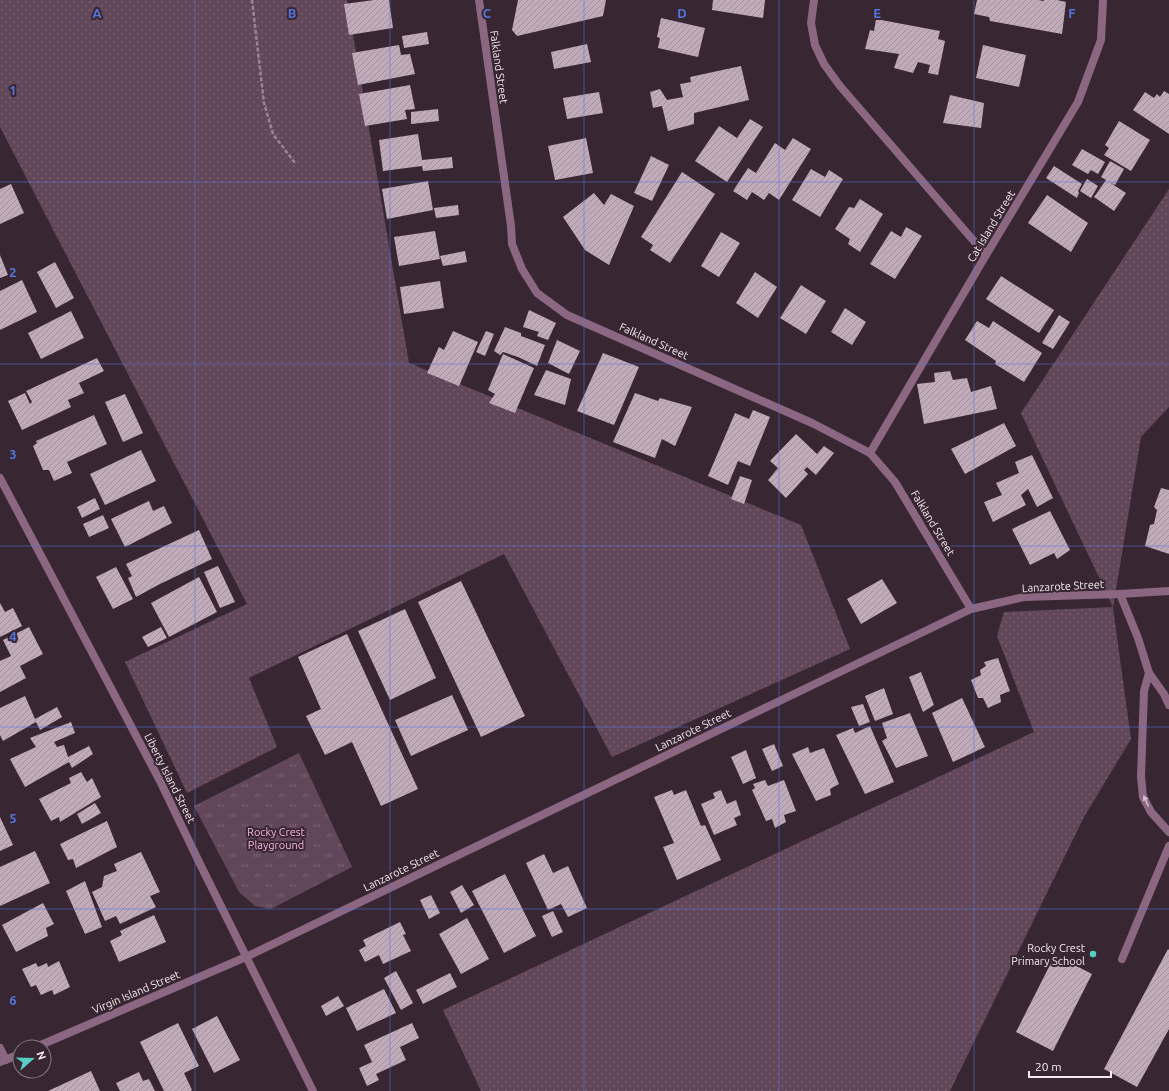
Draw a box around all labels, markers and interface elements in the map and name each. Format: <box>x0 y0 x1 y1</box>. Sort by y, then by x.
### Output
text: A <box>92 6 102 20</box>
text: B <box>288 6 297 20</box>
text: C <box>483 6 492 20</box>
text: D <box>677 6 687 20</box>
text: E <box>873 6 881 20</box>
text: F <box>1068 6 1076 20</box>
street label: Falkland Street <box>488 30 510 105</box>
text: 1 <box>9 83 17 97</box>
street label: Cat Island Street <box>965 187 1017 264</box>
text: 2 <box>9 265 17 279</box>
street label: Falkland Street <box>618 320 691 362</box>
text: 3 <box>9 447 17 461</box>
street label: Falkland Street <box>909 488 958 558</box>
street label: Lanzarote Street <box>1022 578 1105 594</box>
text: 4 <box>9 629 17 643</box>
street label: Lanzarote Street <box>653 706 733 753</box>
street label: Liberty Island Street <box>142 731 198 826</box>
one-way arrow <box>1143 796 1149 807</box>
text: 5 <box>9 811 17 825</box>
park label: Rocky Crest Playground <box>247 826 306 851</box>
street label: Lanzarote Street <box>361 846 441 893</box>
place label: Rocky Crest Primary School <box>1011 942 1086 967</box>
marker: Rocky Crest Primary School <box>1088 949 1098 959</box>
street label: Virgin Island Street <box>90 968 182 1016</box>
text: 6 <box>9 993 17 1007</box>
north arrow <box>12 1039 52 1079</box>
text: N <box>34 1050 48 1061</box>
scale bar <box>1029 1053 1111 1079</box>
text: 20 m <box>1035 1060 1062 1073</box>

